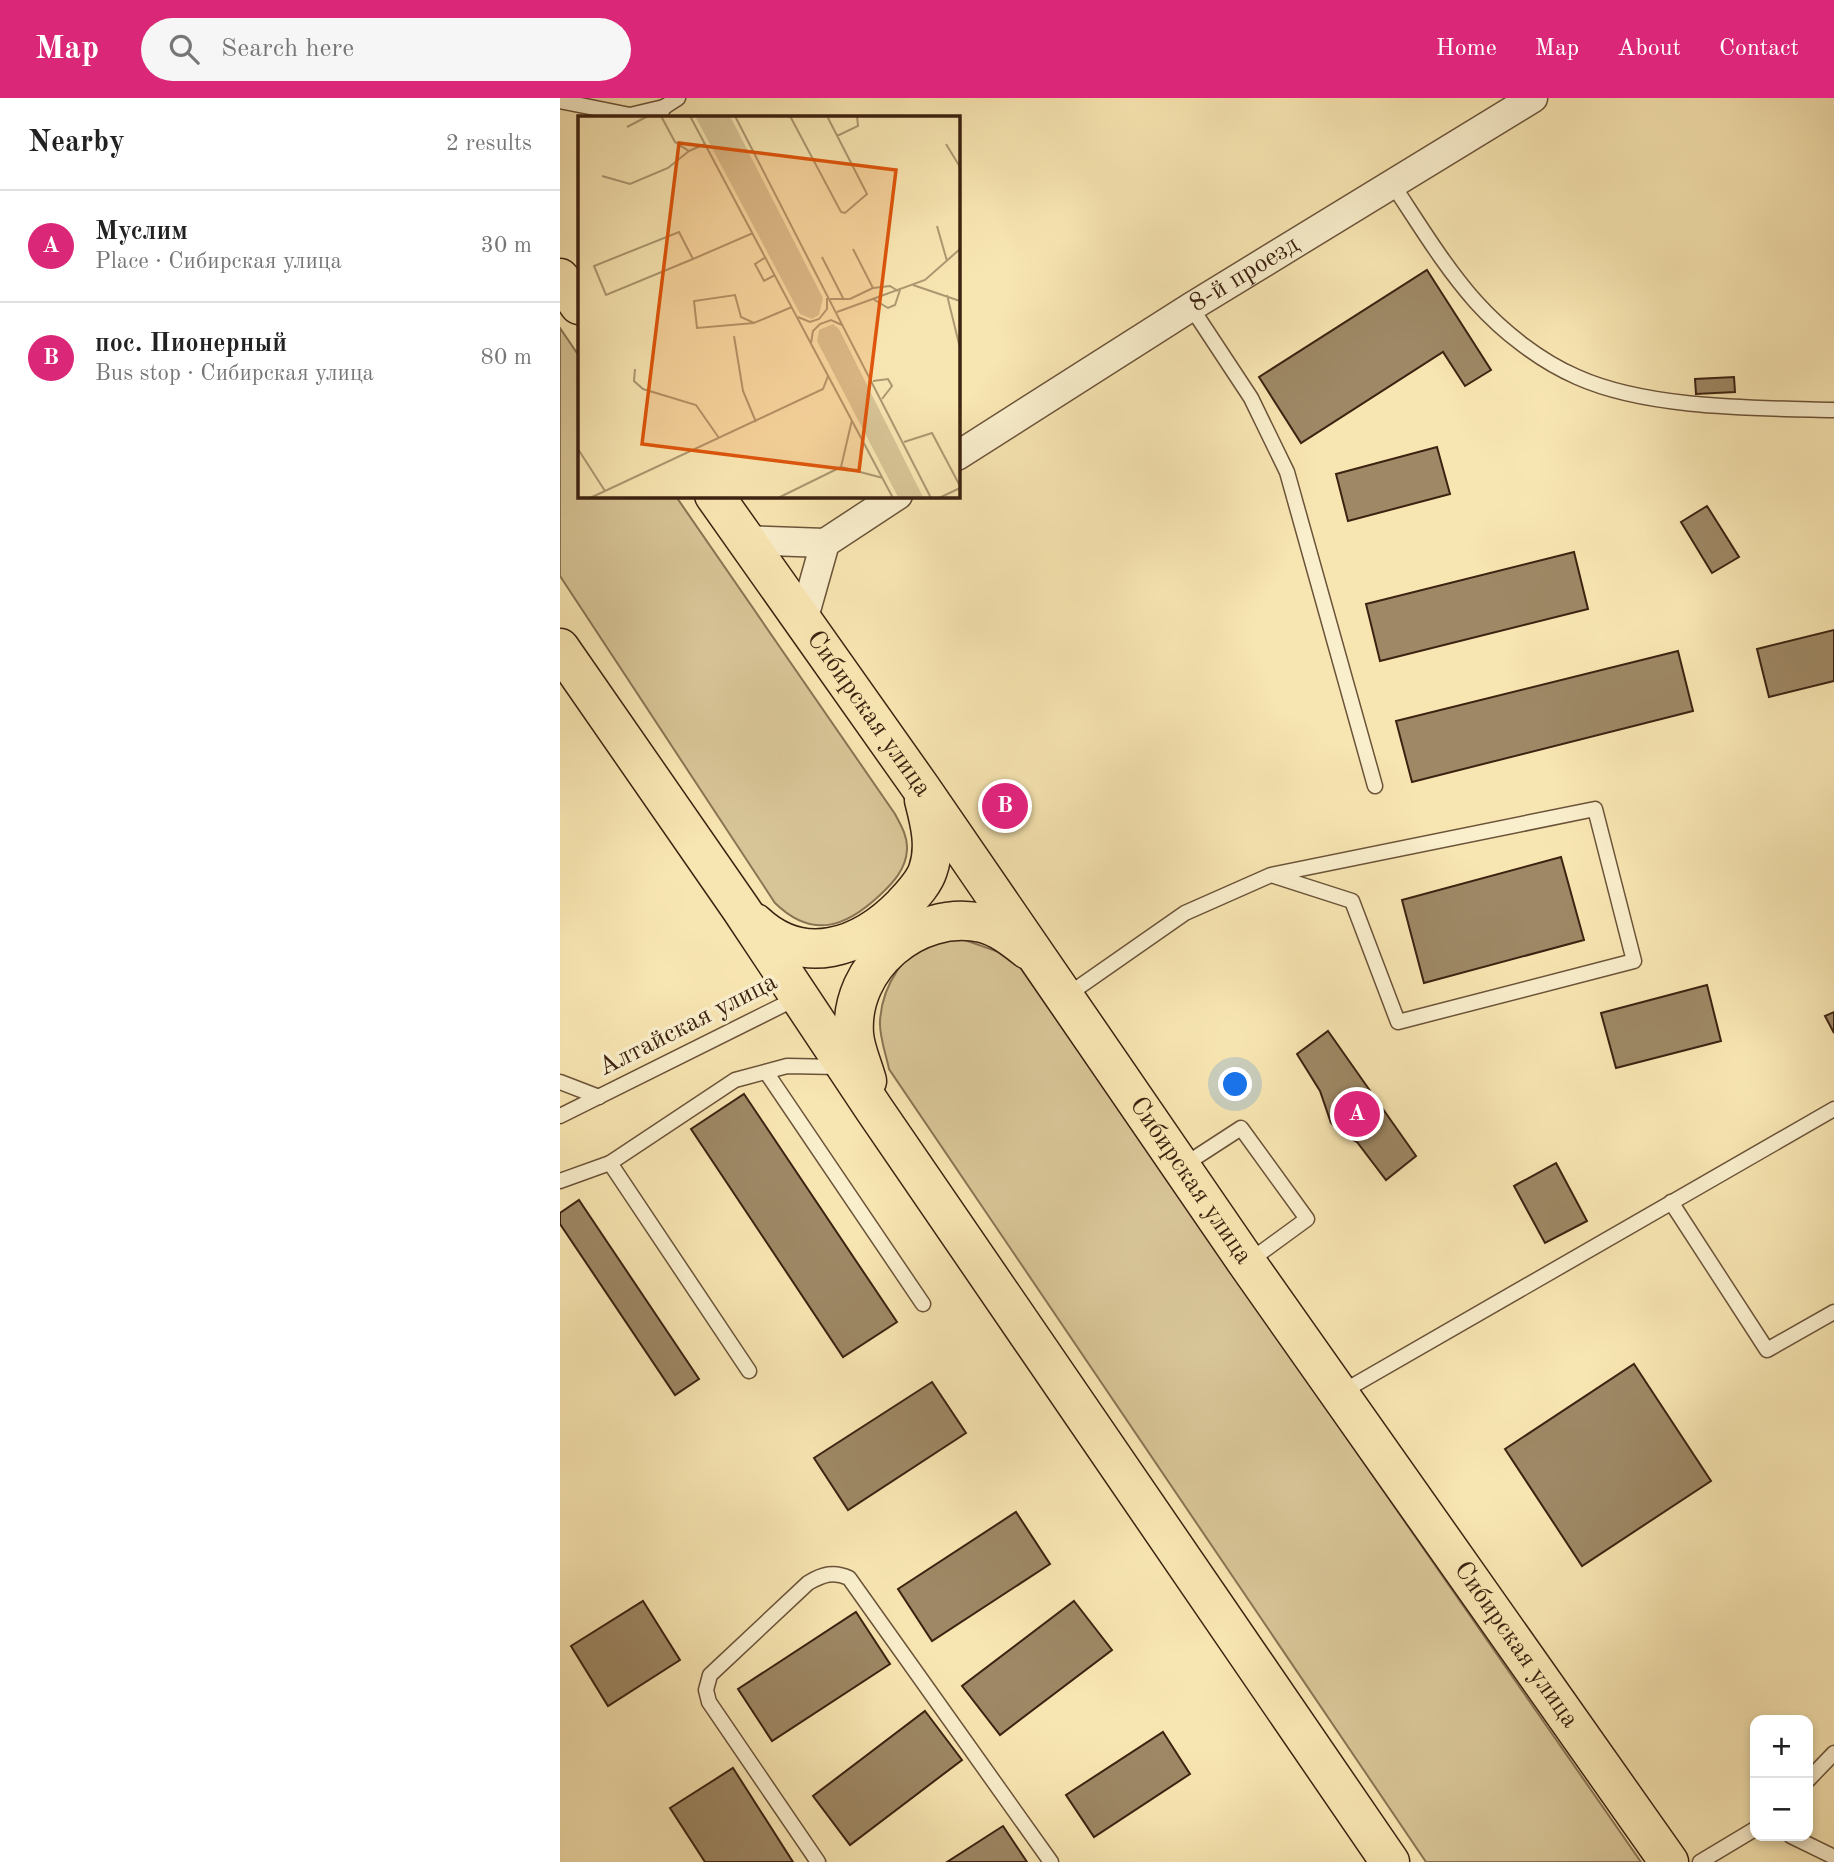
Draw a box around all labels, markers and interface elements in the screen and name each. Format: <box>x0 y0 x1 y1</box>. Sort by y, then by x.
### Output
search box <box>141 18 631 81</box>
icon: search <box>165 30 203 68</box>
text: Map <box>35 33 99 66</box>
text: Search here <box>221 36 354 62</box>
text: Home <box>1436 37 1497 61</box>
text: Map <box>1535 37 1579 61</box>
text: About <box>1617 37 1681 61</box>
text: Contact <box>1719 37 1799 61</box>
inset map <box>578 116 959 497</box>
text: Nearby <box>28 128 125 158</box>
text: 2 results <box>446 132 532 155</box>
text: Муслим <box>95 219 188 245</box>
street label: 8-й проезд <box>1185 231 1304 317</box>
text: A <box>42 234 60 257</box>
text: 30 m <box>481 234 532 257</box>
text: Place · Сибирская улица <box>95 250 342 273</box>
text: пос. Пионерный <box>95 331 287 357</box>
text: B <box>43 346 59 369</box>
text: 80 m <box>481 346 532 369</box>
text: Bus stop · Сибирская улица <box>95 362 374 385</box>
street label: Сибирская улица <box>801 626 936 802</box>
pin: B <box>982 780 1028 832</box>
street label: Алтайская улица <box>595 969 782 1081</box>
your location <box>1218 1067 1252 1101</box>
pin: A <box>1334 1088 1380 1140</box>
street label: Сибирская улица <box>1124 1092 1257 1269</box>
street label: Сибирская улица <box>1449 1557 1583 1733</box>
map controls <box>1750 1715 1813 1841</box>
button: + <box>1750 1715 1813 1778</box>
button: − <box>1750 1778 1813 1841</box>

